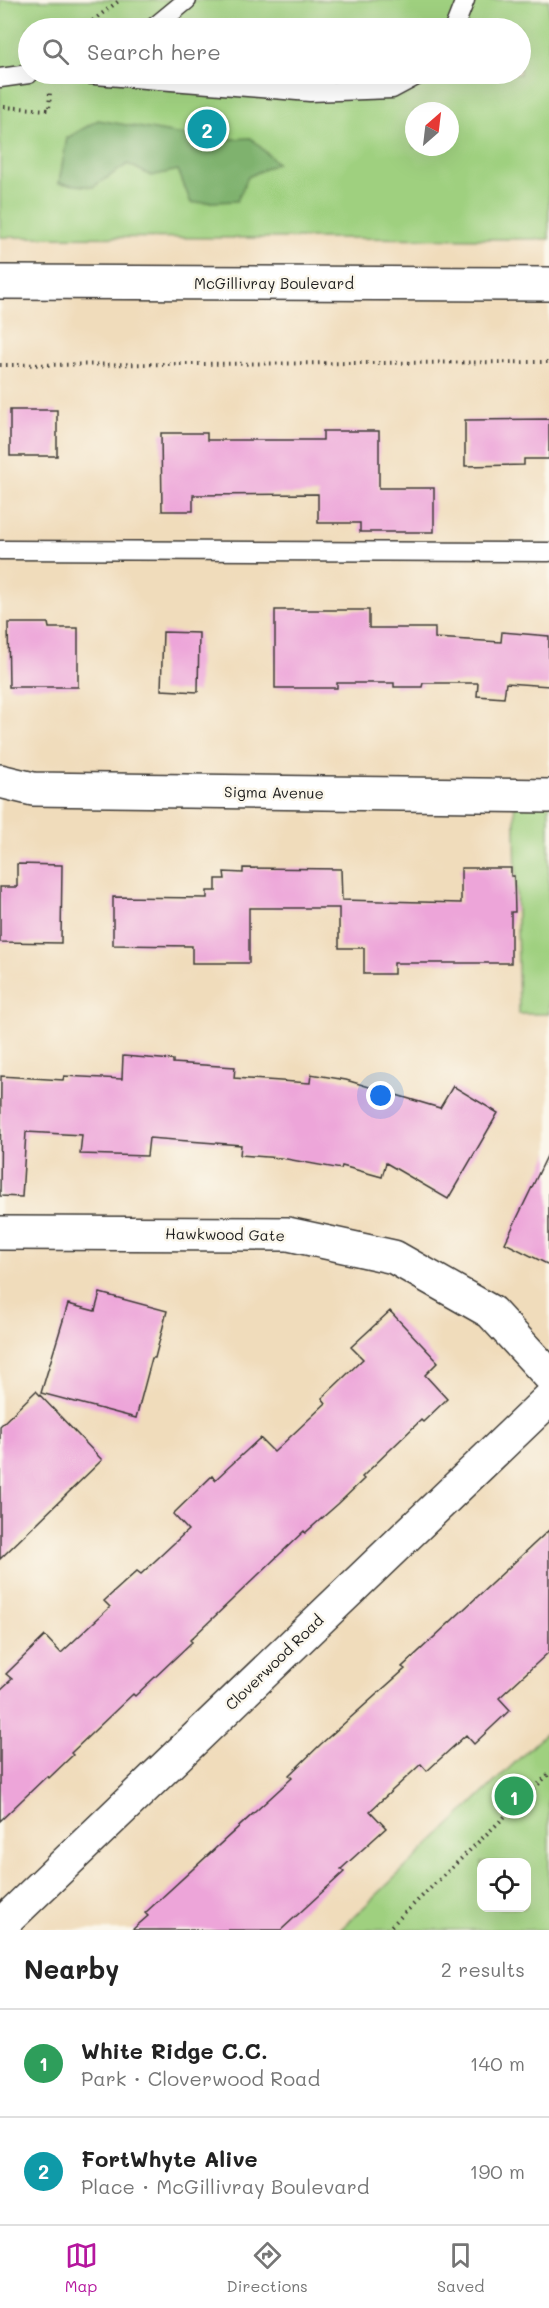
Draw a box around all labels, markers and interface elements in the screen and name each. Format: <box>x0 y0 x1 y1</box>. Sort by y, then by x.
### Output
search box <box>18 18 531 84</box>
icon: search <box>39 35 72 68</box>
text: Search here <box>87 37 221 66</box>
north arrow <box>405 102 459 156</box>
pin: 2 <box>188 106 226 152</box>
street label: McGillivray Boulevard <box>194 273 354 293</box>
street label: Sigma Avenue <box>224 781 324 803</box>
your location <box>366 1081 395 1110</box>
street label: Hawkwood Gate <box>165 1223 285 1245</box>
street label: Cloverwood Road <box>221 1610 327 1714</box>
pin: 1 <box>494 1774 534 1818</box>
map controls <box>477 1858 531 1912</box>
button: locate <box>477 1858 531 1912</box>
text: Nearby <box>24 1952 119 1986</box>
text: 2 results <box>441 1956 525 1982</box>
text: White Ridge C.C. <box>81 2036 268 2065</box>
text: 1 <box>39 2050 48 2076</box>
text: 140 m <box>470 2050 525 2076</box>
text: Park · Cloverwood Road <box>81 2065 320 2091</box>
text: FortWhyte Alive <box>81 2144 258 2173</box>
text: 2 <box>38 2158 49 2184</box>
text: 190 m <box>470 2158 525 2184</box>
text: Place · McGillivray Boulevard <box>81 2173 369 2199</box>
tab: Map <box>65 2239 98 2296</box>
tab: Directions <box>227 2239 308 2296</box>
tab: Saved <box>437 2239 484 2296</box>

